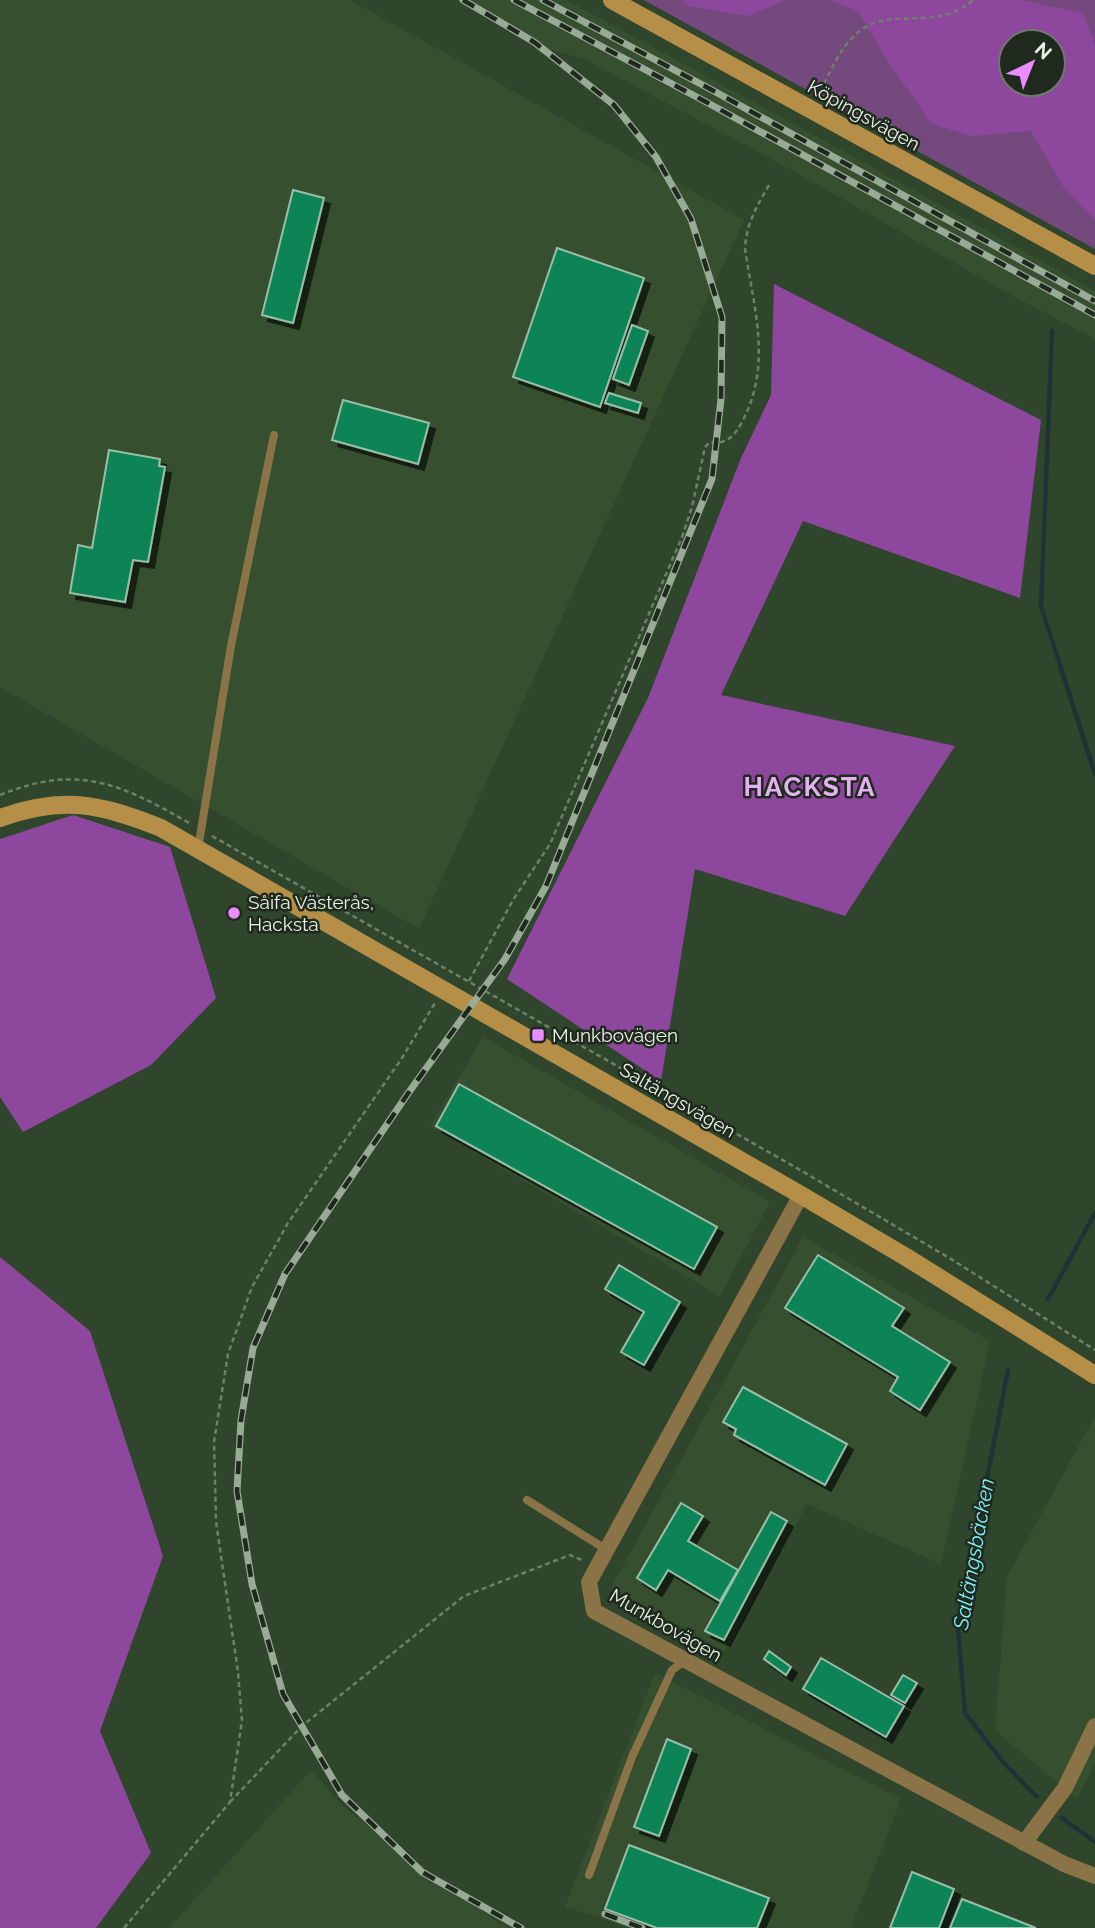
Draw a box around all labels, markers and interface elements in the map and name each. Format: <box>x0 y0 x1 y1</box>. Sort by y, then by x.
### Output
north arrow <box>997 28 1067 98</box>
text: N <box>1031 38 1056 64</box>
street label: Köpingsvägen <box>804 75 924 155</box>
district label: HACKSTA <box>743 772 877 802</box>
place label: Såifa Västerås, Hacksta <box>248 891 374 935</box>
marker: Såifa Västerås, Hacksta <box>226 905 242 921</box>
place label: Munkbovägen <box>552 1024 678 1046</box>
marker: Munkbovägen <box>530 1027 546 1043</box>
street label: Saltängsvägen <box>616 1058 740 1142</box>
water label: Saltängsbäcken <box>948 1476 999 1633</box>
street label: Munkbovägen <box>606 1584 726 1666</box>

